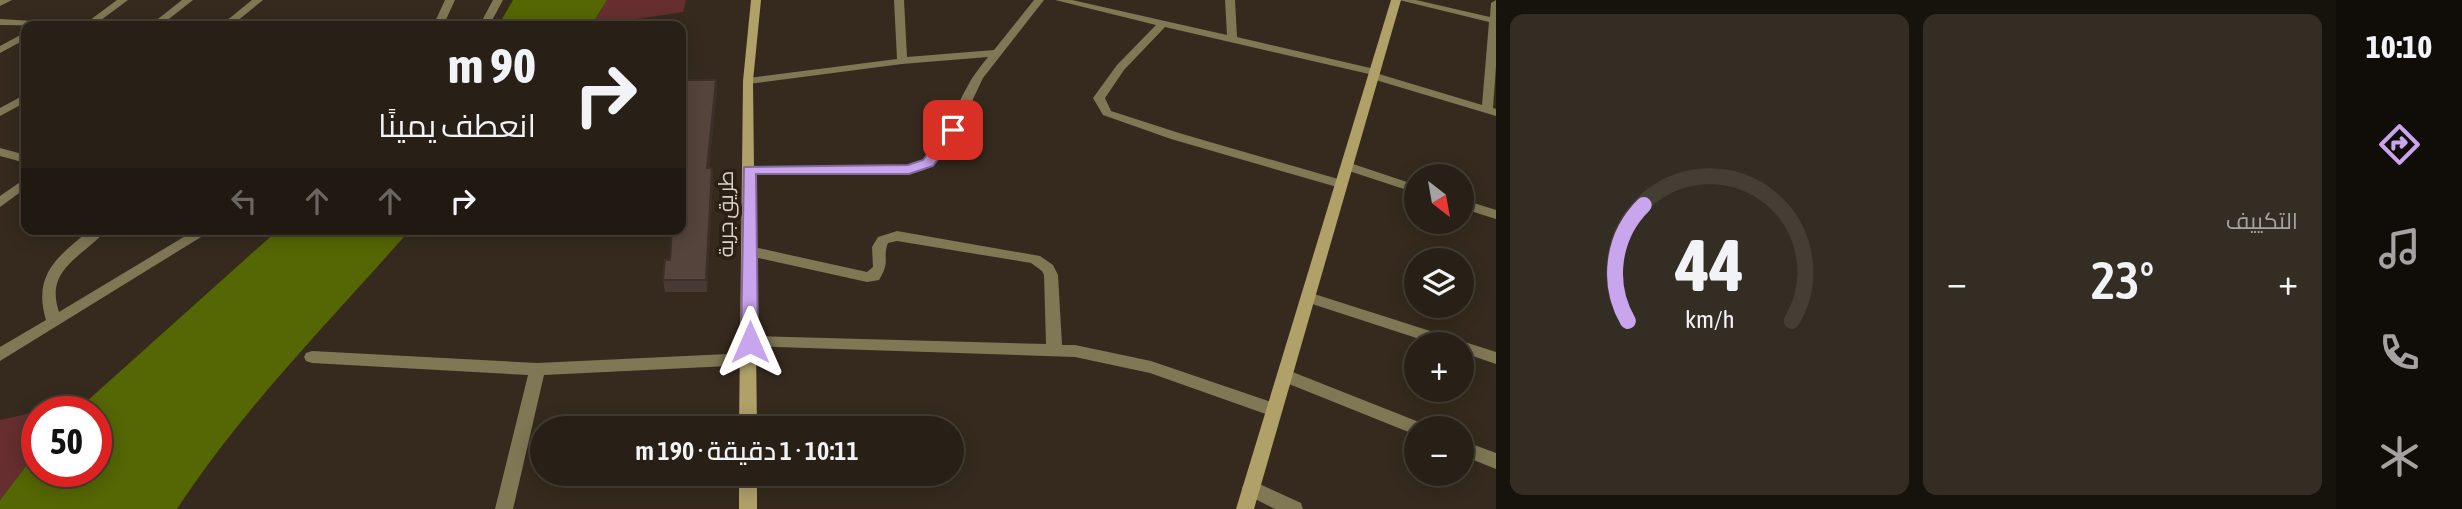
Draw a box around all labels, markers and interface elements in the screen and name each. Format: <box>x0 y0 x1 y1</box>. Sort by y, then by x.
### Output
text: 10:10 <box>2366 28 2432 65</box>
text: 90 m <box>448 37 536 93</box>
icon: right <box>560 49 651 140</box>
pin <box>923 100 983 160</box>
text: انعطف يمينًا <box>378 107 536 144</box>
icon: arrive <box>934 111 972 149</box>
icon: directions <box>2375 120 2424 169</box>
north arrow <box>1404 164 1474 234</box>
map controls <box>1404 164 1474 486</box>
street label: طريق جربة <box>713 171 739 257</box>
icon: left <box>225 182 263 220</box>
icon: ahead <box>298 182 336 220</box>
icon: ahead <box>371 182 409 220</box>
icon: right <box>444 182 482 220</box>
text: التكييف <box>2226 208 2298 234</box>
text: 44 <box>1674 223 1744 306</box>
icon: music <box>2375 224 2424 273</box>
button: layers <box>1404 248 1474 318</box>
text: 23° <box>2091 250 2154 310</box>
text: − <box>1947 260 1967 303</box>
text: + <box>2278 260 2298 303</box>
text: km/h <box>1685 304 1734 332</box>
position arrow <box>713 305 787 379</box>
icon: phone <box>2375 328 2424 377</box>
button: + <box>1404 332 1474 402</box>
speed limit sign: 50 <box>21 396 112 487</box>
button: − <box>1404 416 1474 486</box>
icon: climate <box>2375 432 2424 481</box>
text: 10:11 · 1 دقيقة · 190 m <box>635 436 859 466</box>

